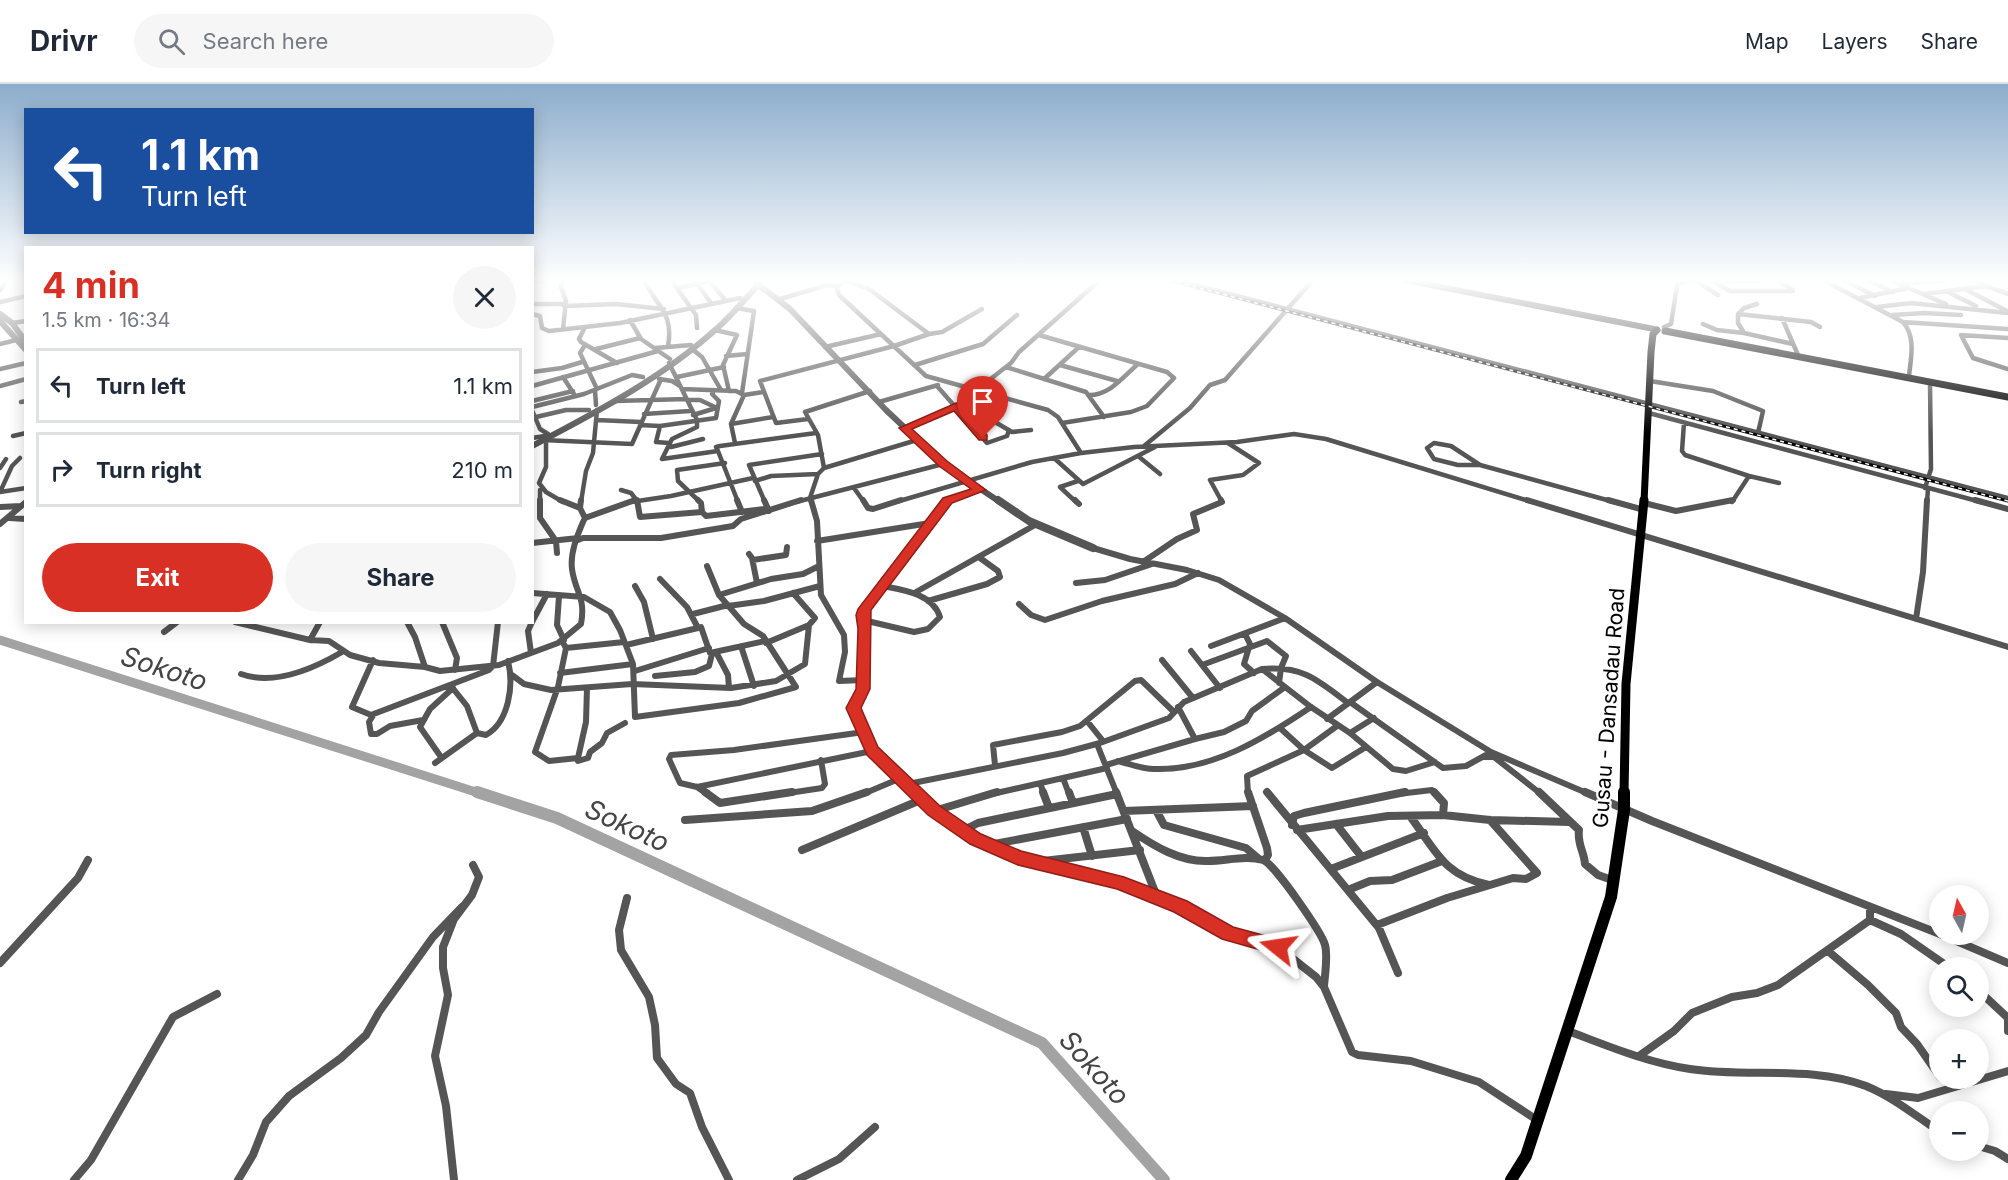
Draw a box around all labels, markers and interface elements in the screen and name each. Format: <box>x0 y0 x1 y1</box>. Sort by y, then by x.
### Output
search box <box>134 14 554 68</box>
text: Drivr <box>30 24 98 58</box>
icon: search <box>155 25 188 58</box>
text: Search here <box>203 28 328 54</box>
text: Map <box>1745 29 1789 54</box>
text: Layers <box>1822 29 1888 54</box>
text: Share <box>1921 29 1978 54</box>
text: 1.1 km <box>141 129 260 180</box>
icon: left <box>42 132 120 210</box>
text: Turn left <box>141 180 247 213</box>
text: 4 min <box>42 263 140 307</box>
button: close <box>453 266 516 329</box>
text: 1.5 km · 16:34 <box>42 308 170 332</box>
icon: left <box>45 369 78 402</box>
text: Turn left <box>96 373 186 399</box>
text: 1.1 km <box>453 373 513 399</box>
pin <box>957 376 1008 438</box>
icon: arrive <box>966 385 999 418</box>
icon: right <box>45 453 78 486</box>
text: Turn right <box>96 457 202 483</box>
text: 210 m <box>451 457 513 483</box>
button: Exit <box>42 543 273 612</box>
button: Share <box>285 543 516 612</box>
street label: Gusau - Dansadau Road <box>1588 587 1629 829</box>
water label: Sokoto <box>117 639 211 698</box>
water label: Sokoto <box>580 792 674 859</box>
north arrow <box>1929 885 1989 945</box>
map controls <box>1929 885 1989 1161</box>
position arrow <box>1246 915 1310 979</box>
button: search <box>1929 957 1989 1017</box>
water label: Sokoto <box>1052 1024 1136 1112</box>
button: + <box>1929 1029 1989 1089</box>
button: − <box>1929 1101 1989 1161</box>

